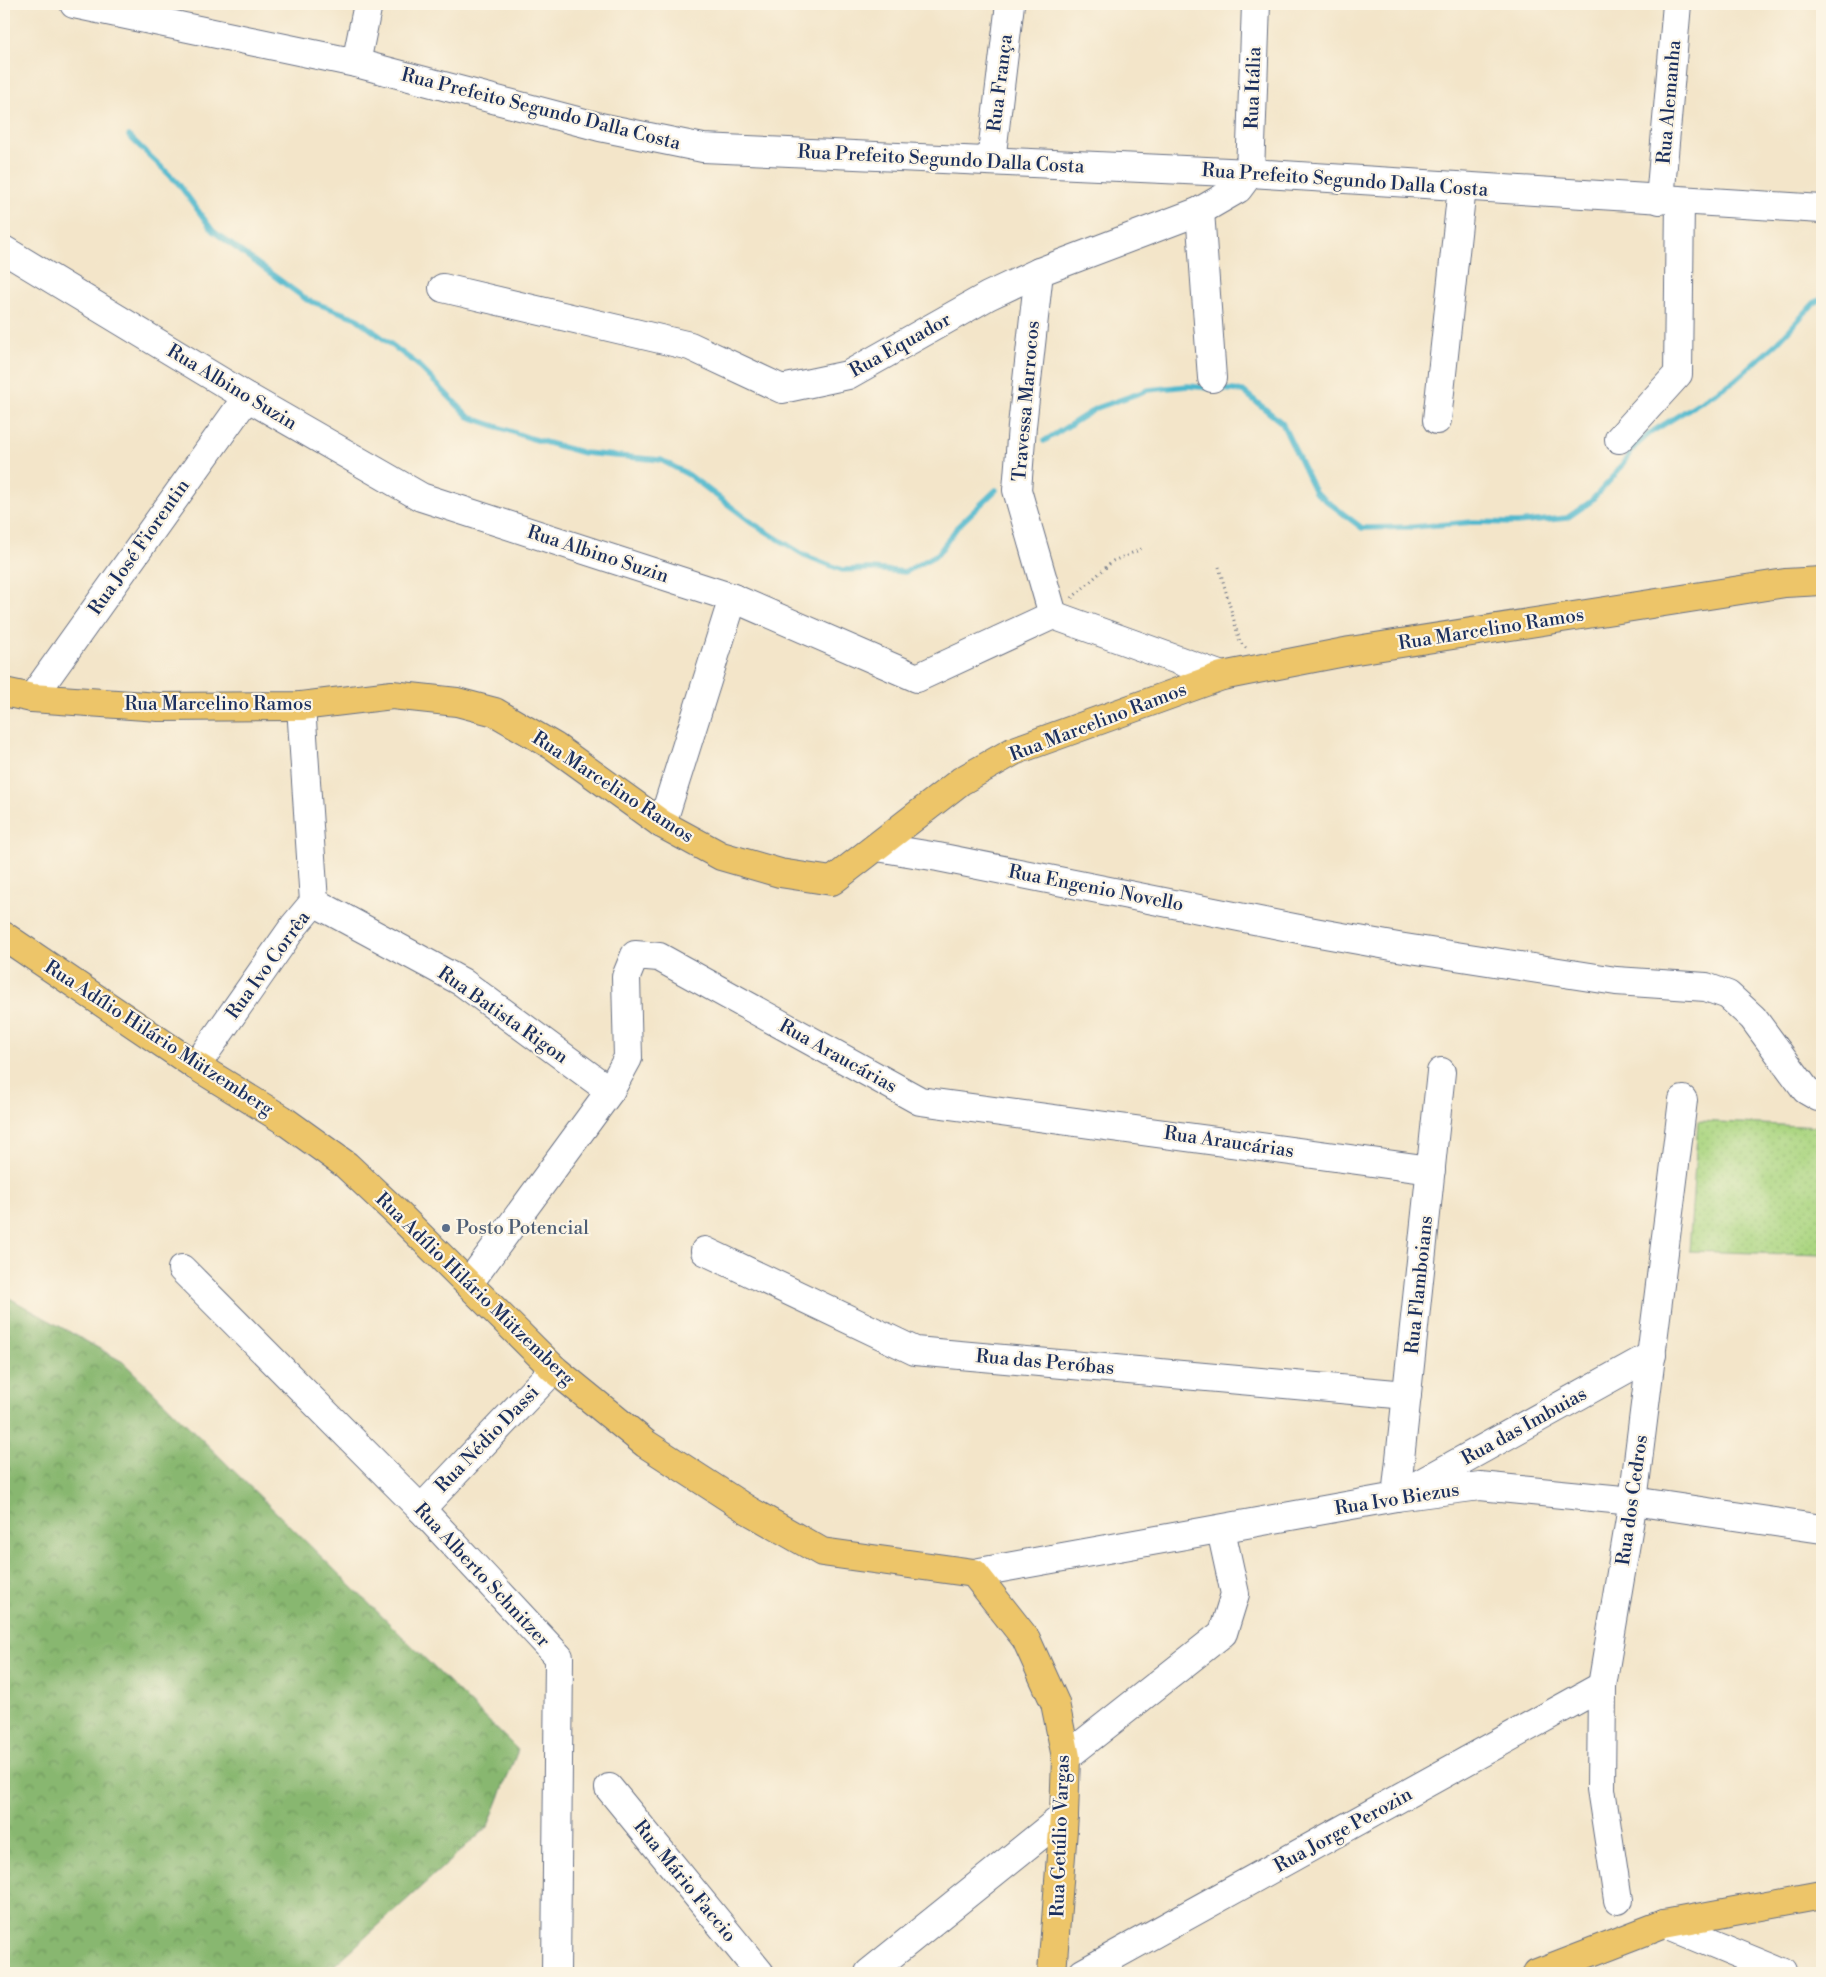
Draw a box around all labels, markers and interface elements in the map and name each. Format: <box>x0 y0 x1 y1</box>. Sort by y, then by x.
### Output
street label: Rua França <box>982 33 1018 133</box>
street label: Rua Alemanha <box>1652 39 1686 165</box>
street label: Rua Itália <box>1240 46 1266 130</box>
street label: Rua Prefeito Segundo Dalla Costa <box>399 63 684 155</box>
street label: Rua Prefeito Segundo Dalla Costa <box>797 139 1085 179</box>
street label: Rua Prefeito Segundo Dalla Costa <box>1201 158 1489 202</box>
street label: Rua Equador <box>845 307 955 383</box>
street label: Travessa Marrocos <box>1007 320 1045 482</box>
street label: Rua Albino Suzin <box>163 339 301 435</box>
street label: Rua José Fiorentin <box>83 474 195 620</box>
street label: Rua Albino Suzin <box>524 520 672 588</box>
street label: Rua Marcelino Ramos <box>1396 602 1586 656</box>
street label: Rua Marcelino Ramos <box>1006 677 1190 767</box>
street label: Rua Marcelino Ramos <box>124 692 312 716</box>
street label: Rua Marcelino Ramos <box>528 726 698 848</box>
street label: Rua Engenio Novello <box>1006 859 1186 917</box>
street label: Rua Ivo Corrêa <box>221 906 316 1024</box>
street label: Rua Adílio Hilário Mützemberg <box>40 955 278 1121</box>
street label: Rua Batista Rigon <box>433 961 573 1069</box>
street label: Rua Araucárias <box>775 1014 901 1098</box>
street label: Rua Araucárias <box>1162 1121 1296 1163</box>
street label: Rua Adílio Hilário Mützemberg <box>370 1187 580 1391</box>
street label: Rua Flamboians <box>1400 1215 1438 1355</box>
place label: Posto Potencial <box>456 1216 589 1240</box>
marker: Posto Potencial <box>440 1222 452 1234</box>
street label: Rua das Peróbas <box>975 1344 1115 1380</box>
street label: Rua Nédio Dassi <box>430 1380 544 1498</box>
street label: Rua das Imbuias <box>1457 1382 1591 1470</box>
street label: Rua dos Cedros <box>1611 1433 1653 1567</box>
street label: Rua Ivo Biezus <box>1333 1477 1461 1521</box>
street label: Rua Alberto Schnitzer <box>409 1498 555 1652</box>
street label: Rua Getúlio Vargas <box>1045 1754 1075 1918</box>
street label: Rua Jorge Perozin <box>1270 1782 1416 1878</box>
street label: Rua Mário Faccio <box>628 1815 742 1947</box>

